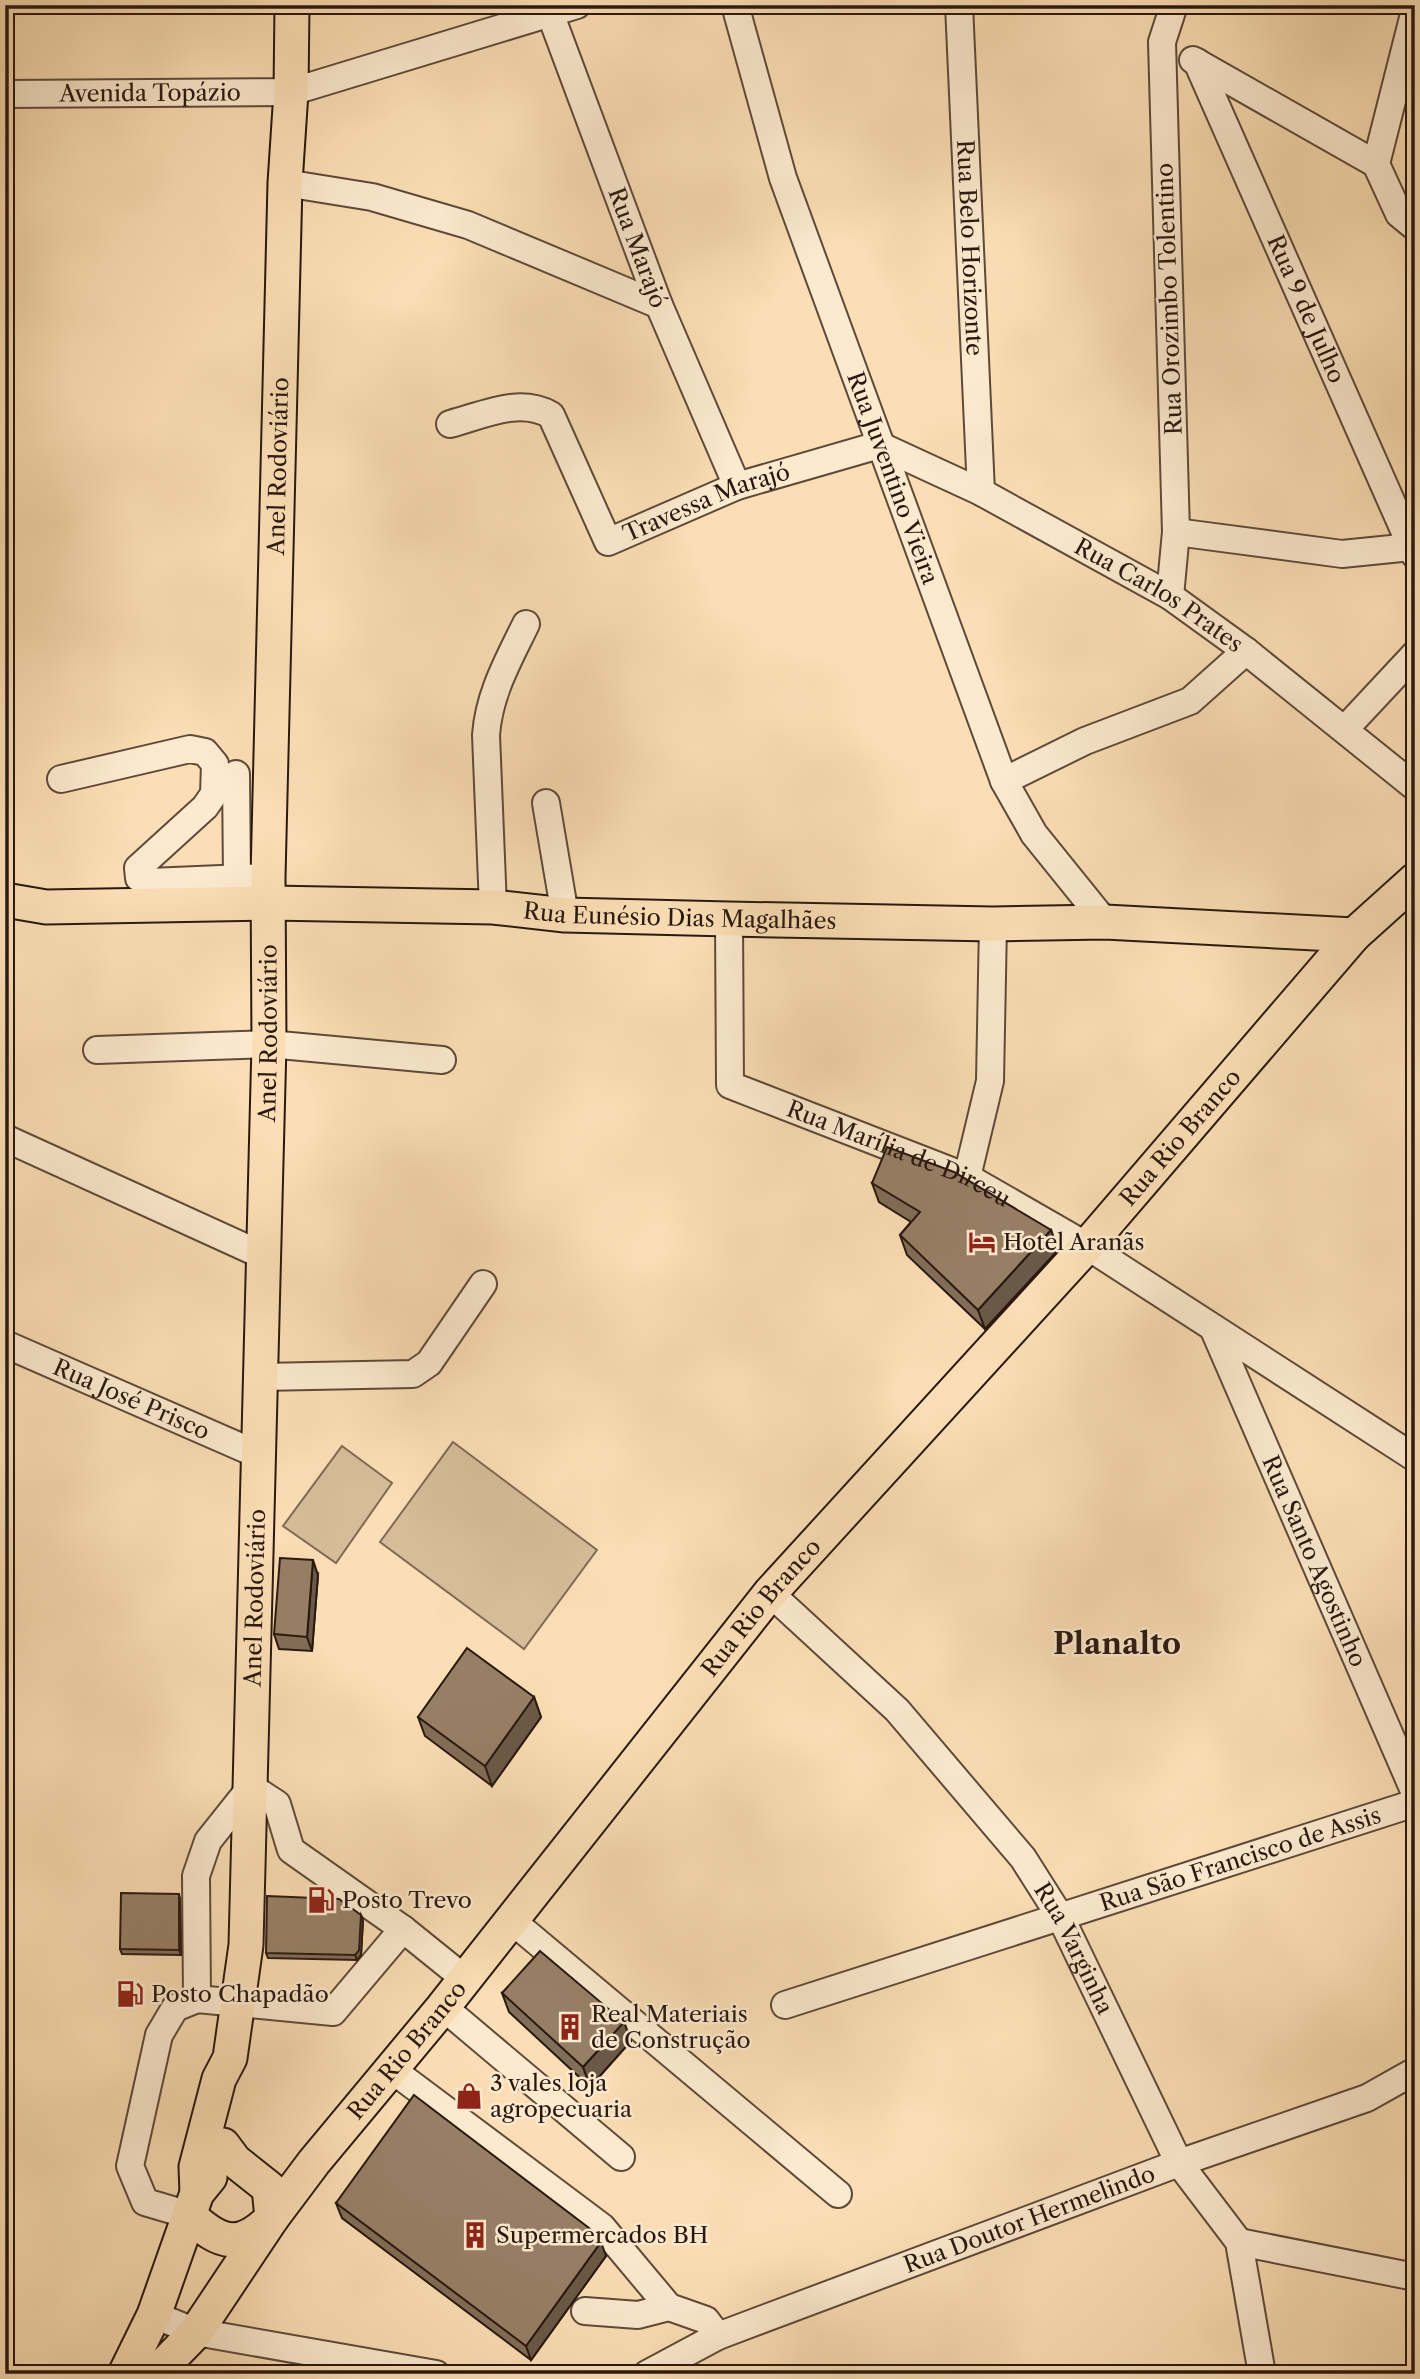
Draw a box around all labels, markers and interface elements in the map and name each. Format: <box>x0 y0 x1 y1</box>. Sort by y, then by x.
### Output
street label: Avenida Topázio <box>58 78 241 108</box>
street label: Rua Belo Horizonte <box>951 139 989 357</box>
street label: Rua Orozimbo Tolentino <box>1150 162 1188 436</box>
street label: Rua Marajó <box>602 183 673 312</box>
street label: Rua 9 de Julho <box>1261 231 1351 387</box>
street label: Rua Juventino Vieira <box>841 368 945 589</box>
street label: Anel Rodoviário <box>262 377 294 557</box>
street label: Travessa Marajó <box>619 457 793 548</box>
street label: Rua Carlos Prates <box>1070 532 1248 658</box>
street label: Rua Eunésio Dias Magalhães <box>522 896 837 935</box>
street label: Anel Rodoviário <box>253 944 283 1123</box>
street label: Rua Rio Branco <box>1114 1063 1247 1212</box>
street label: Rua Marília de Dirceu <box>783 1094 1015 1213</box>
hotel icon: Hotel Aranãs <box>967 1227 997 1257</box>
place label: Hotel Aranãs <box>1003 1228 1145 1256</box>
street label: Rua José Prisco <box>49 1353 214 1446</box>
street label: Rua Santo Agostinho <box>1256 1451 1373 1671</box>
street label: Anel Rodoviário <box>239 1509 271 1688</box>
street label: Rua Rio Branco <box>695 1533 827 1682</box>
district label: Planalto <box>1053 1625 1181 1662</box>
street label: Rua São Francisco de Assis <box>1096 1801 1384 1917</box>
street label: Rua Varginha <box>1028 1877 1120 2020</box>
fuel station icon: Posto Trevo <box>306 1885 336 1915</box>
place label: Posto Trevo <box>342 1886 472 1914</box>
street label: Rua Rio Branco <box>341 1975 472 2125</box>
fuel station icon: Posto Chapadão <box>115 1979 145 2009</box>
place label: Posto Chapadão <box>151 1980 329 2008</box>
place label: Real Materiais de Construção <box>591 2000 751 2054</box>
building icon: Real Materiais de Construção <box>555 2012 585 2042</box>
place label: 3 vales loja agropecuaria <box>490 2069 633 2123</box>
shop icon: 3 vales loja agropecuaria <box>454 2081 484 2111</box>
street label: Rua Doutor Hermelindo <box>900 2159 1159 2279</box>
building icon: Supermercados BH <box>460 2220 490 2250</box>
place label: Supermercados BH <box>496 2221 709 2249</box>

